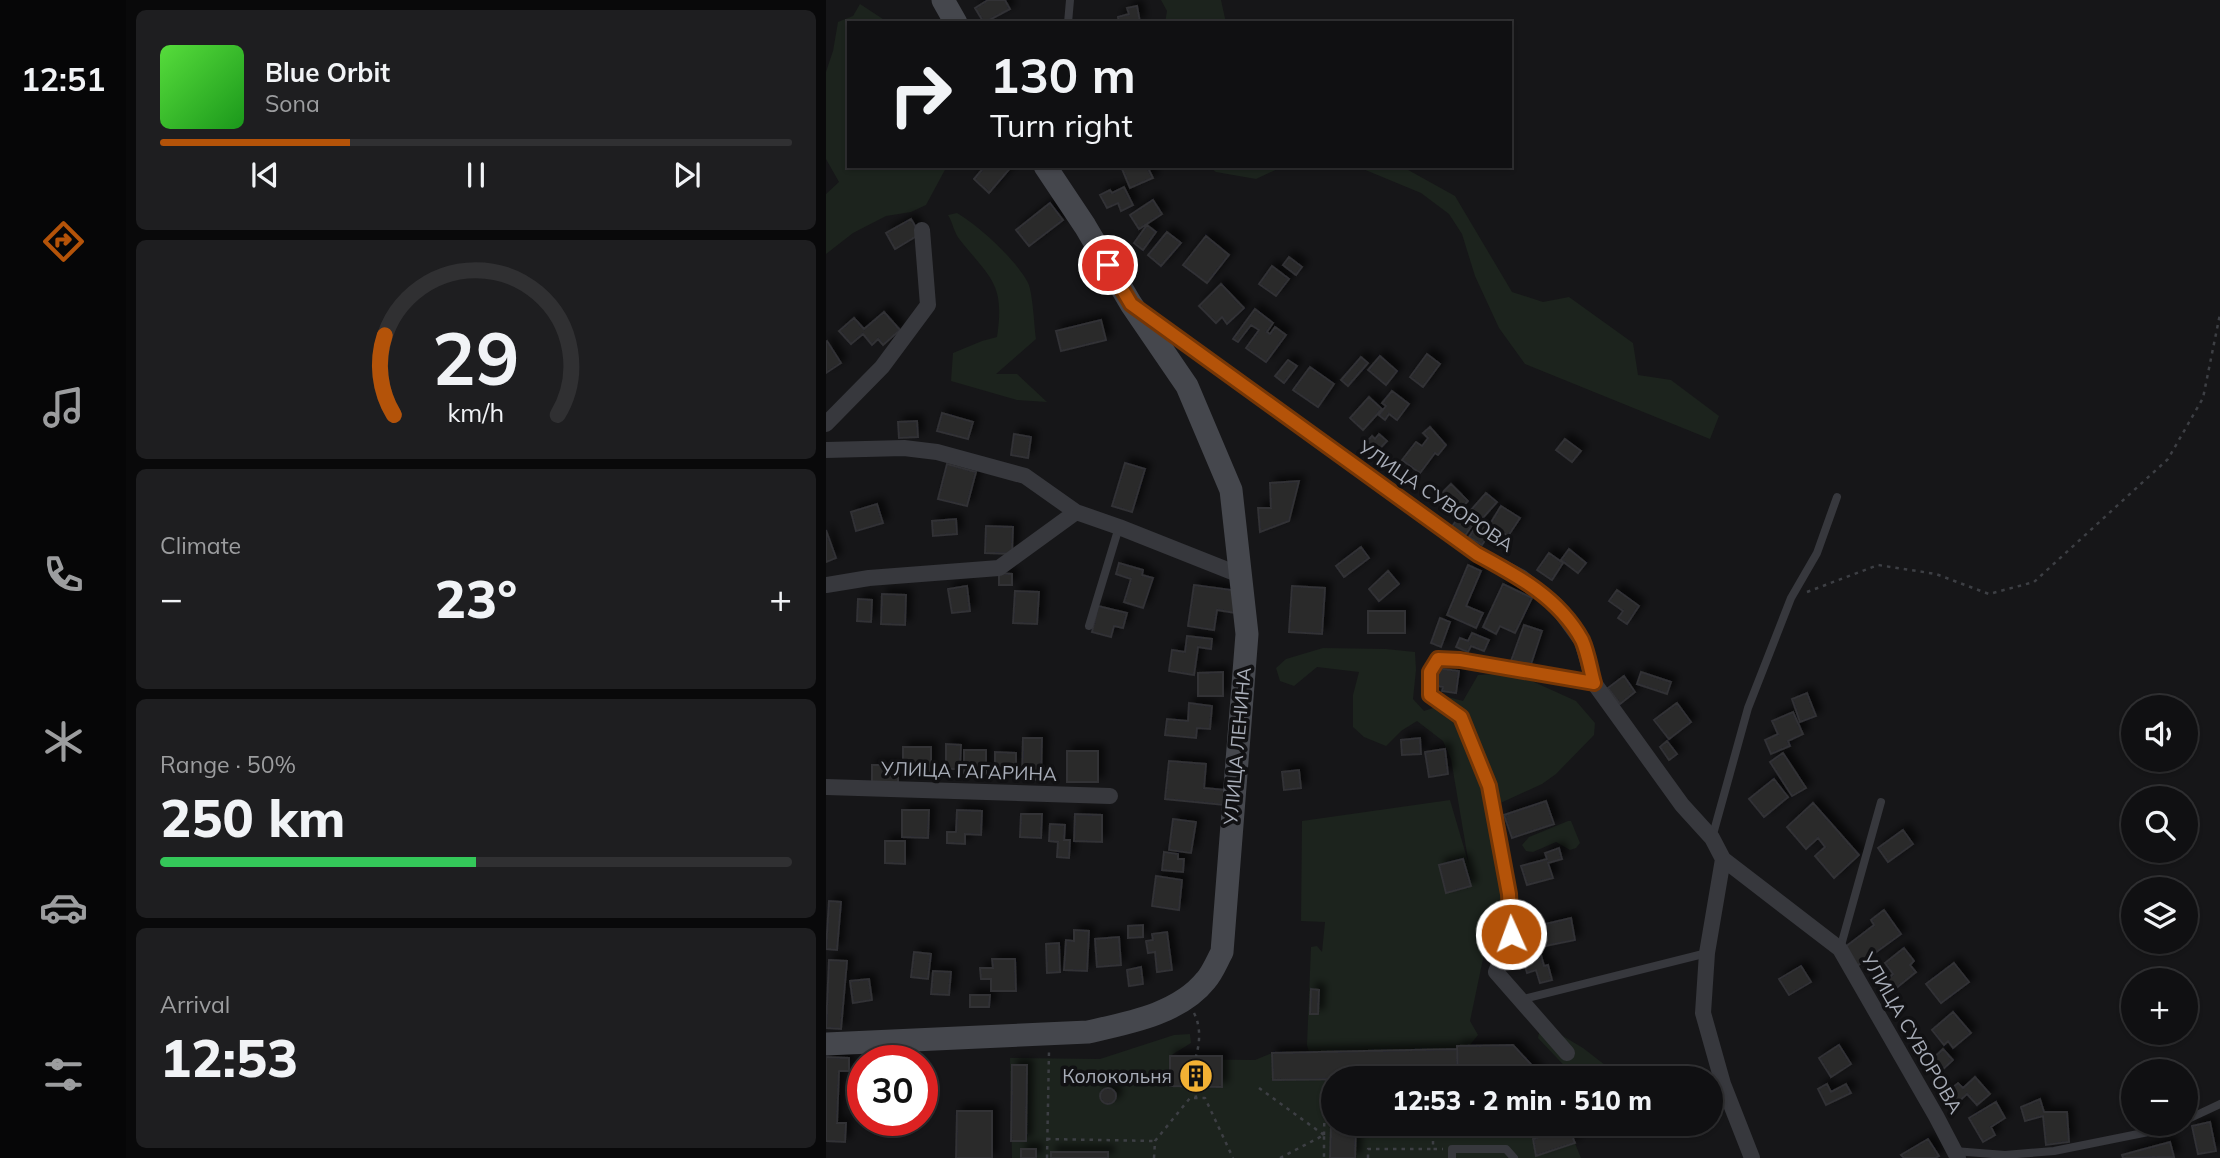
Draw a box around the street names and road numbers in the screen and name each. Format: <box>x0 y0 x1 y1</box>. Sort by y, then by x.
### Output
street label: УЛИЦА СУВОРОВА <box>1353 435 1518 557</box>
street label: УЛИЦА ЛЕНИНА <box>1218 666 1256 827</box>
street label: УЛИЦА ГАГАРИНА <box>880 756 1057 786</box>
street label: УЛИЦА СУВОРОВА <box>1856 947 1968 1118</box>

